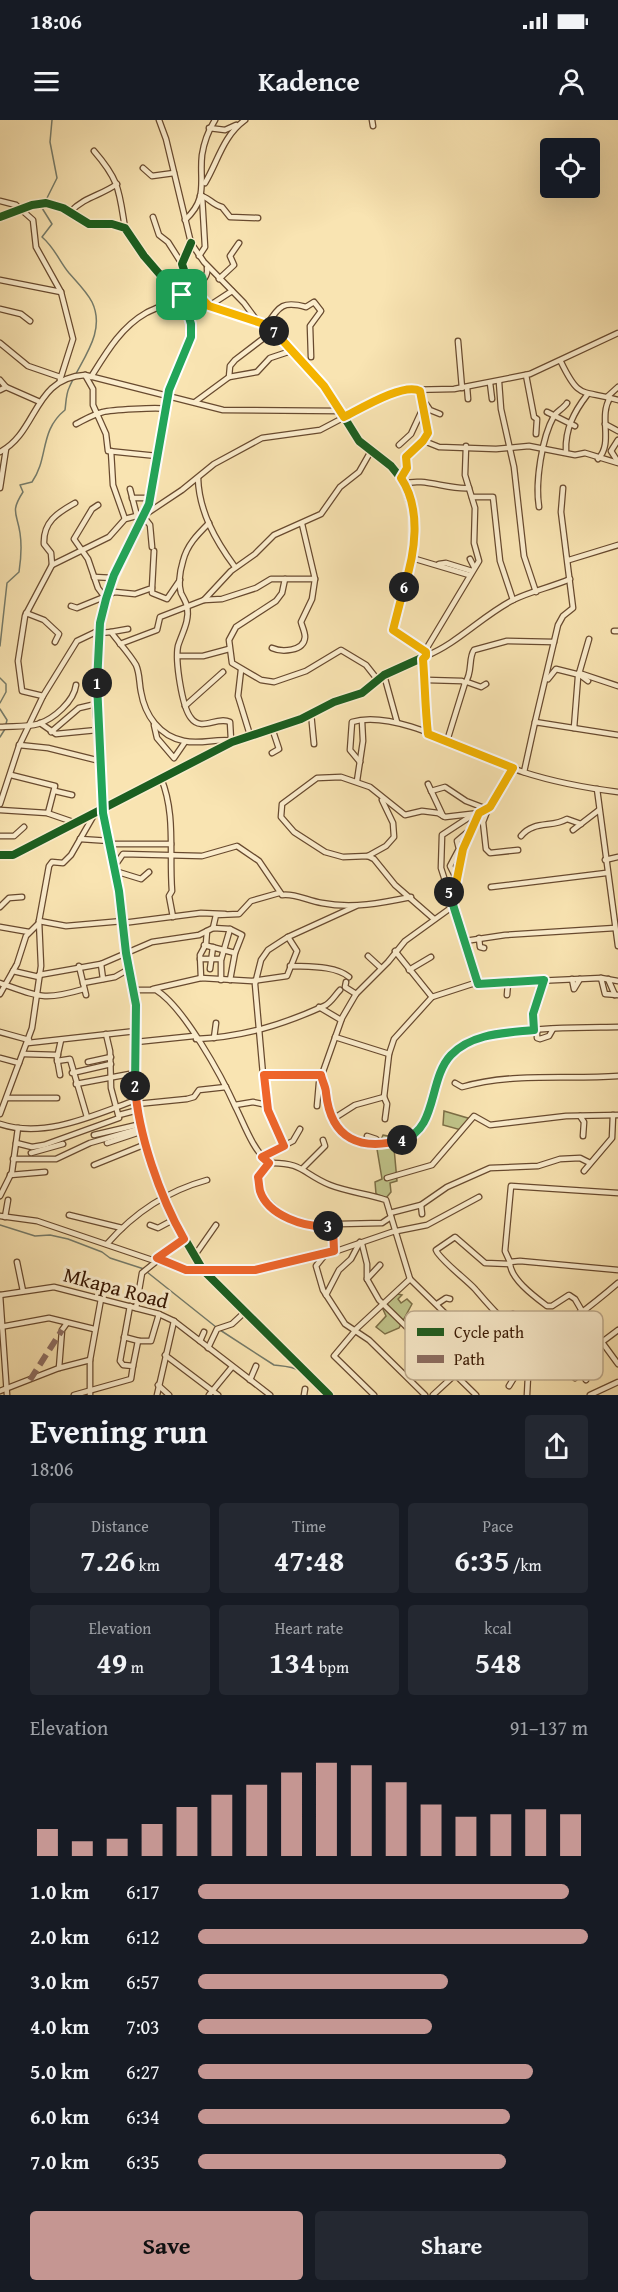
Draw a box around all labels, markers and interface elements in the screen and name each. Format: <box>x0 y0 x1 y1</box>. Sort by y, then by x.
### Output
text: 18:06 <box>30 5 82 37</box>
text: Kadence <box>258 61 360 101</box>
icon: menu <box>30 65 63 98</box>
icon: person <box>555 65 588 98</box>
map controls <box>540 138 600 198</box>
button: locate <box>540 138 600 198</box>
pin <box>156 269 207 320</box>
icon: arrive <box>165 278 198 311</box>
pin: 7 <box>259 316 289 346</box>
text: 7 <box>270 319 278 343</box>
pin: 6 <box>389 572 419 602</box>
text: 6 <box>400 575 408 599</box>
pin: 1 <box>82 668 112 698</box>
text: 1 <box>93 671 101 695</box>
pin: 5 <box>434 877 464 907</box>
text: 5 <box>445 880 453 904</box>
pin: 2 <box>120 1071 150 1101</box>
text: 2 <box>131 1074 139 1098</box>
pin: 4 <box>387 1125 417 1155</box>
text: 4 <box>398 1128 406 1152</box>
pin: 3 <box>313 1211 343 1241</box>
text: 3 <box>324 1214 332 1238</box>
street label: Mkapa Road <box>60 1259 173 1317</box>
legend <box>405 1311 603 1380</box>
text: Cycle path <box>454 1320 524 1344</box>
text: Path <box>454 1347 485 1371</box>
text: Evening run <box>30 1407 207 1455</box>
button: share <box>525 1415 588 1478</box>
text: 18:06 <box>30 1454 73 1483</box>
text: Distance <box>91 1514 149 1538</box>
text: Time <box>292 1514 326 1538</box>
text: Pace <box>483 1514 513 1538</box>
text: 7.26 <box>80 1538 135 1582</box>
text: 47:48 <box>274 1538 344 1582</box>
text: 6:35 <box>454 1538 509 1582</box>
text: km <box>135 1553 160 1577</box>
text: /km <box>509 1553 542 1577</box>
text: Elevation <box>89 1616 151 1640</box>
text: Heart rate <box>275 1616 343 1640</box>
text: kcal <box>484 1616 512 1640</box>
text: 49 <box>96 1640 127 1684</box>
text: 134 <box>269 1640 316 1684</box>
text: 548 <box>475 1640 521 1684</box>
text: m <box>127 1655 144 1679</box>
text: bpm <box>316 1655 349 1679</box>
text: Elevation <box>30 1713 108 1742</box>
text: 91–137 m <box>510 1713 588 1742</box>
text: 1.0 km <box>30 1877 89 1906</box>
text: 6:17 <box>126 1877 160 1906</box>
text: 2.0 km <box>30 1922 89 1951</box>
text: 6:12 <box>126 1922 160 1951</box>
text: 3.0 km <box>30 1967 89 1996</box>
text: 6:57 <box>126 1967 160 1996</box>
text: 4.0 km <box>30 2012 89 2041</box>
text: 7:03 <box>126 2012 160 2041</box>
text: 5.0 km <box>30 2057 89 2086</box>
text: 6:27 <box>126 2057 160 2086</box>
text: 6.0 km <box>30 2102 89 2131</box>
text: 6:34 <box>126 2102 160 2131</box>
text: 7.0 km <box>30 2147 89 2176</box>
text: 6:35 <box>126 2147 160 2176</box>
button: Save <box>30 2211 303 2280</box>
button: Share <box>315 2211 588 2280</box>

